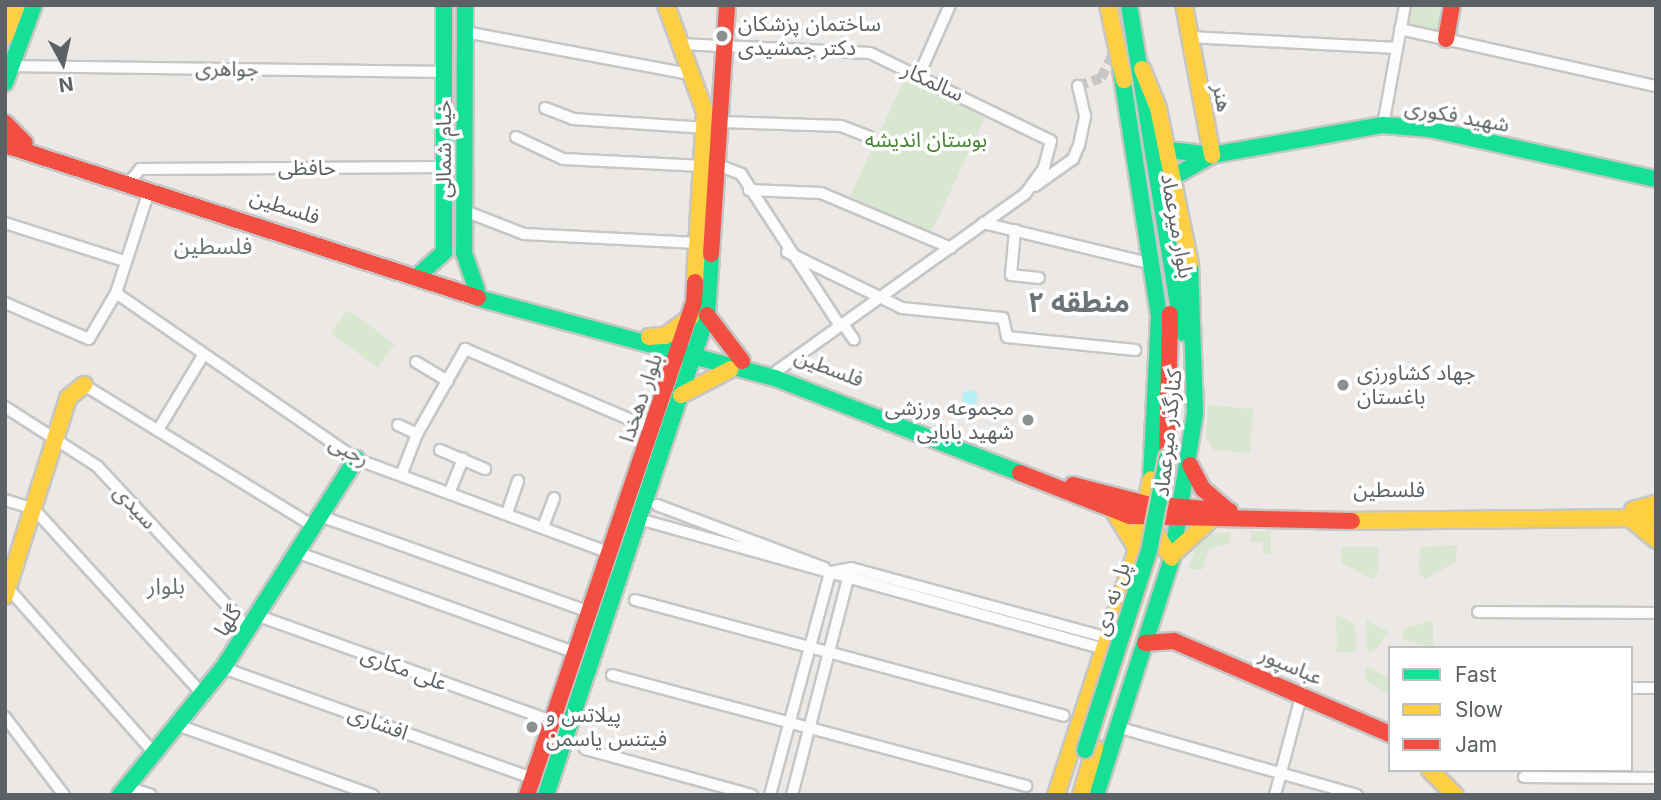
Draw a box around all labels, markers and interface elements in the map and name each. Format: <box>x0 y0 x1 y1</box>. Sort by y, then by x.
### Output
place label: ساختمان پزشکان دکتر جمشیدی <box>738 11 881 61</box>
marker: ساختمان پزشکان دکتر جمشیدی <box>712 26 732 46</box>
north arrow <box>28 28 98 98</box>
street label: جواهری <box>195 56 259 82</box>
street label: سالمکار <box>898 57 968 107</box>
text: N <box>57 72 75 97</box>
street label: هنر <box>1207 82 1237 114</box>
street label: شهید فکوری <box>1403 94 1511 138</box>
street label: خیام شمالی <box>431 100 457 198</box>
park label: بوستان اندیشه <box>865 127 987 153</box>
street label: حافظی <box>278 155 336 181</box>
street label: بلوار میرعماد <box>1155 172 1199 280</box>
street label: فلسطین <box>247 184 323 230</box>
district label: فلسطین <box>174 232 252 260</box>
district label: منطقه ۲ <box>1028 285 1130 319</box>
street label: فلسطین <box>791 343 867 393</box>
street label: بلوار دهخدا <box>614 350 668 446</box>
place label: جهاد کشاورزی باغستان <box>1357 360 1475 410</box>
street label: کنارگذر میرعماد <box>1149 368 1187 498</box>
marker: جهاد کشاورزی باغستان <box>1335 377 1351 393</box>
place label: مجموعه ورزشی شهید بابایی <box>885 395 1014 445</box>
marker: مجموعه ورزشی شهید بابایی <box>1020 412 1036 428</box>
street label: رجبی <box>325 430 373 472</box>
street label: فلسطین <box>1353 477 1425 503</box>
street label: سیدی <box>108 480 162 534</box>
street label: پل نه دی <box>1088 559 1136 639</box>
district label: بلوار <box>147 572 185 600</box>
street label: گلها <box>209 601 247 641</box>
street label: علی مکاری <box>358 642 450 696</box>
street label: عباسپور <box>1256 642 1326 690</box>
legend <box>1388 646 1633 772</box>
text: Fast <box>1455 662 1497 687</box>
text: Slow <box>1455 697 1503 722</box>
street label: افشاری <box>345 701 411 745</box>
place label: پیلاتس و فیتنس یاسمن <box>546 702 667 752</box>
marker: پیلاتس و فیتنس یاسمن <box>524 719 540 735</box>
text: Jam <box>1455 732 1497 757</box>

